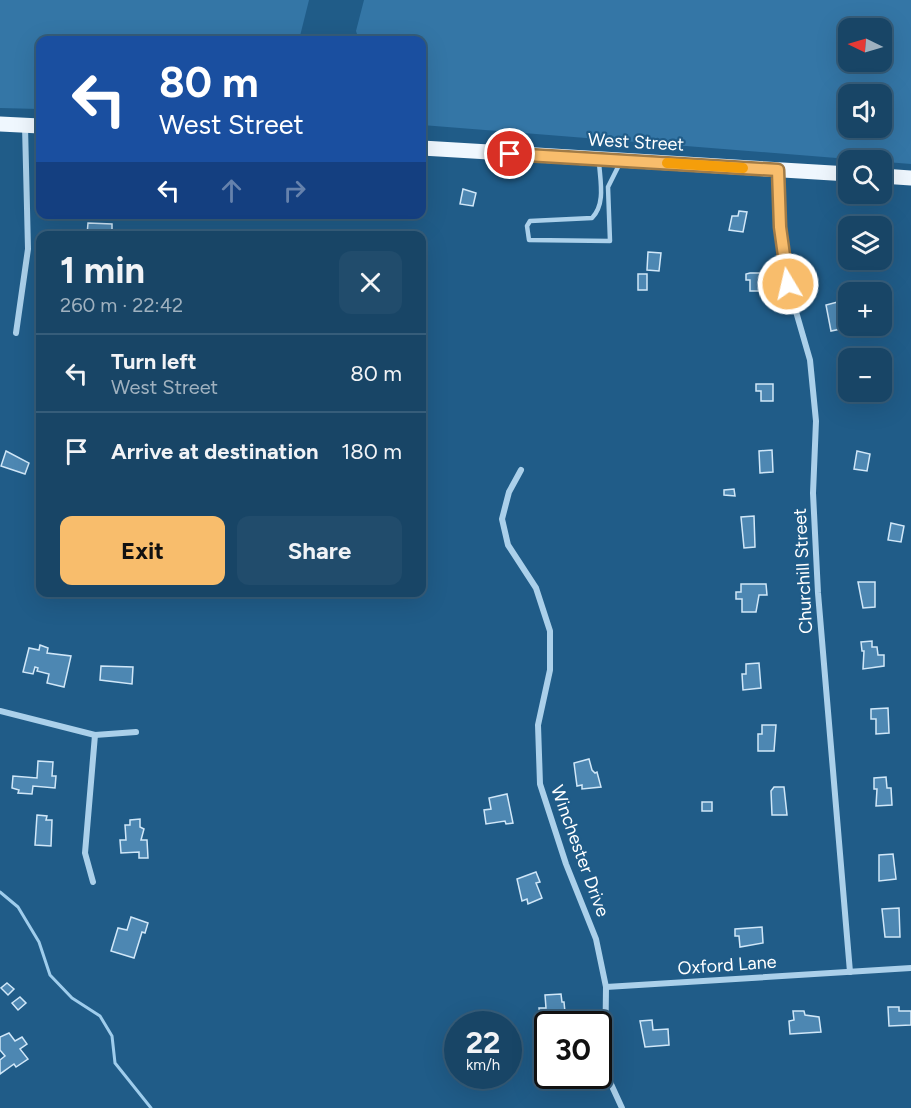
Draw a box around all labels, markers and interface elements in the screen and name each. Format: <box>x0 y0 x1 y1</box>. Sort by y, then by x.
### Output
north arrow <box>838 18 892 72</box>
map controls <box>838 18 892 402</box>
text: 80 m <box>159 57 259 108</box>
icon: left <box>60 60 138 138</box>
button: sound <box>838 84 892 138</box>
text: West Street <box>159 108 304 141</box>
pin <box>484 128 535 179</box>
street label: West Street <box>587 128 685 156</box>
icon: arrive <box>493 137 526 170</box>
button: search <box>838 150 892 204</box>
icon: left <box>152 174 185 207</box>
icon: ahead <box>215 174 248 207</box>
icon: right <box>278 174 311 207</box>
button: layers <box>838 216 892 270</box>
text: 1 min <box>60 249 145 292</box>
button: close <box>339 251 402 314</box>
position arrow <box>756 252 820 316</box>
button: + <box>838 282 892 336</box>
text: 260 m · 22:42 <box>60 293 183 317</box>
text: Turn left <box>111 348 197 375</box>
button: − <box>838 348 892 402</box>
icon: left <box>60 357 93 390</box>
text: 80 m <box>350 360 402 387</box>
text: West Street <box>111 375 218 399</box>
icon: arrive <box>60 435 93 468</box>
text: Arrive at destination <box>111 438 319 465</box>
text: 180 m <box>341 438 402 465</box>
street label: Churchill Street <box>789 507 817 634</box>
button: Exit <box>60 516 225 585</box>
button: Share <box>237 516 402 585</box>
street label: Winchester Drive <box>546 782 614 920</box>
street label: Oxford Lane <box>677 951 777 979</box>
speed limit sign: 30 <box>534 1011 612 1089</box>
text: 22 <box>466 1024 500 1061</box>
text: km/h <box>466 1056 500 1074</box>

